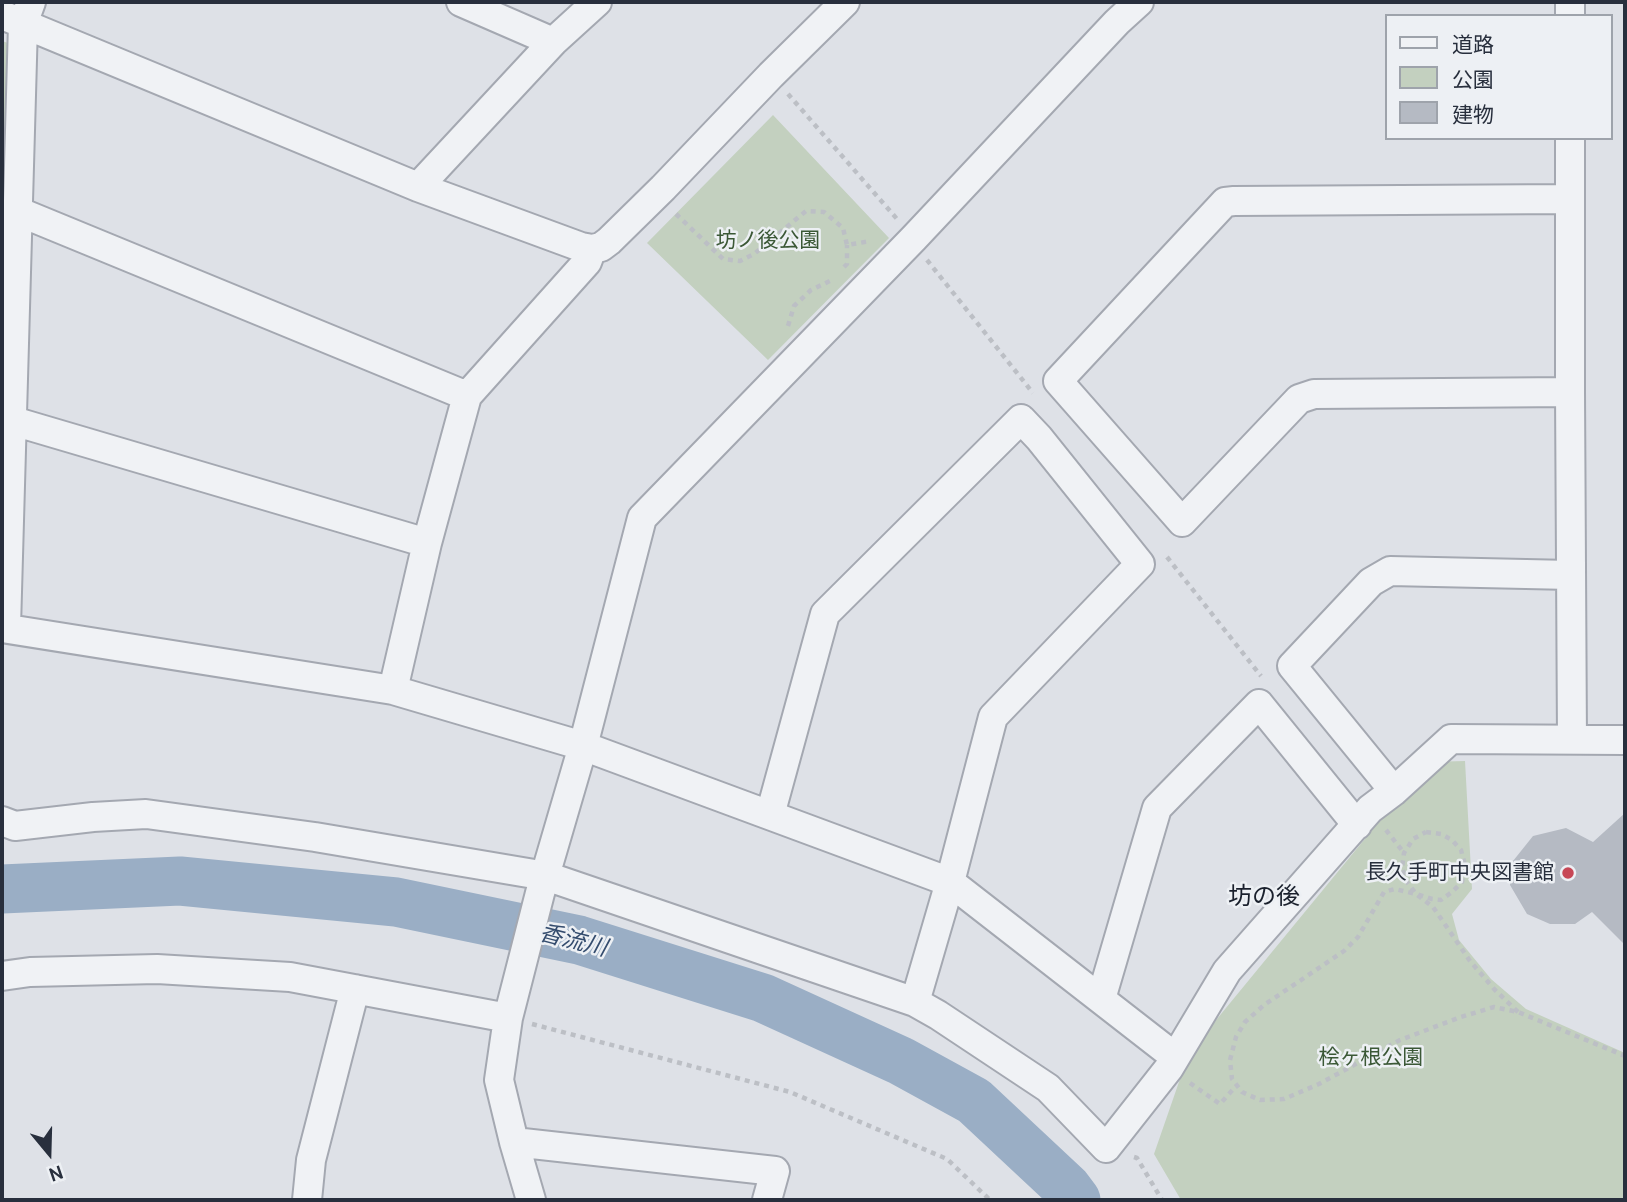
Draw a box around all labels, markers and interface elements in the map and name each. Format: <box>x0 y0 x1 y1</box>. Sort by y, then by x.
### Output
legend <box>1386 14 1613 140</box>
text: 道路 <box>1452 32 1494 57</box>
text: 公園 <box>1452 67 1494 92</box>
text: 建物 <box>1452 102 1494 127</box>
park label: 坊ノ後公園 <box>716 228 820 254</box>
place label: 長久手町中央図書館 <box>1365 860 1554 886</box>
marker: 長久手町中央図書館 <box>1560 865 1576 881</box>
district label: 坊の後 <box>1228 883 1300 911</box>
water label: 香流川 <box>536 919 610 963</box>
park label: 桧ヶ根公園 <box>1319 1045 1423 1071</box>
north arrow <box>14 1118 84 1188</box>
text: N <box>46 1160 66 1186</box>

